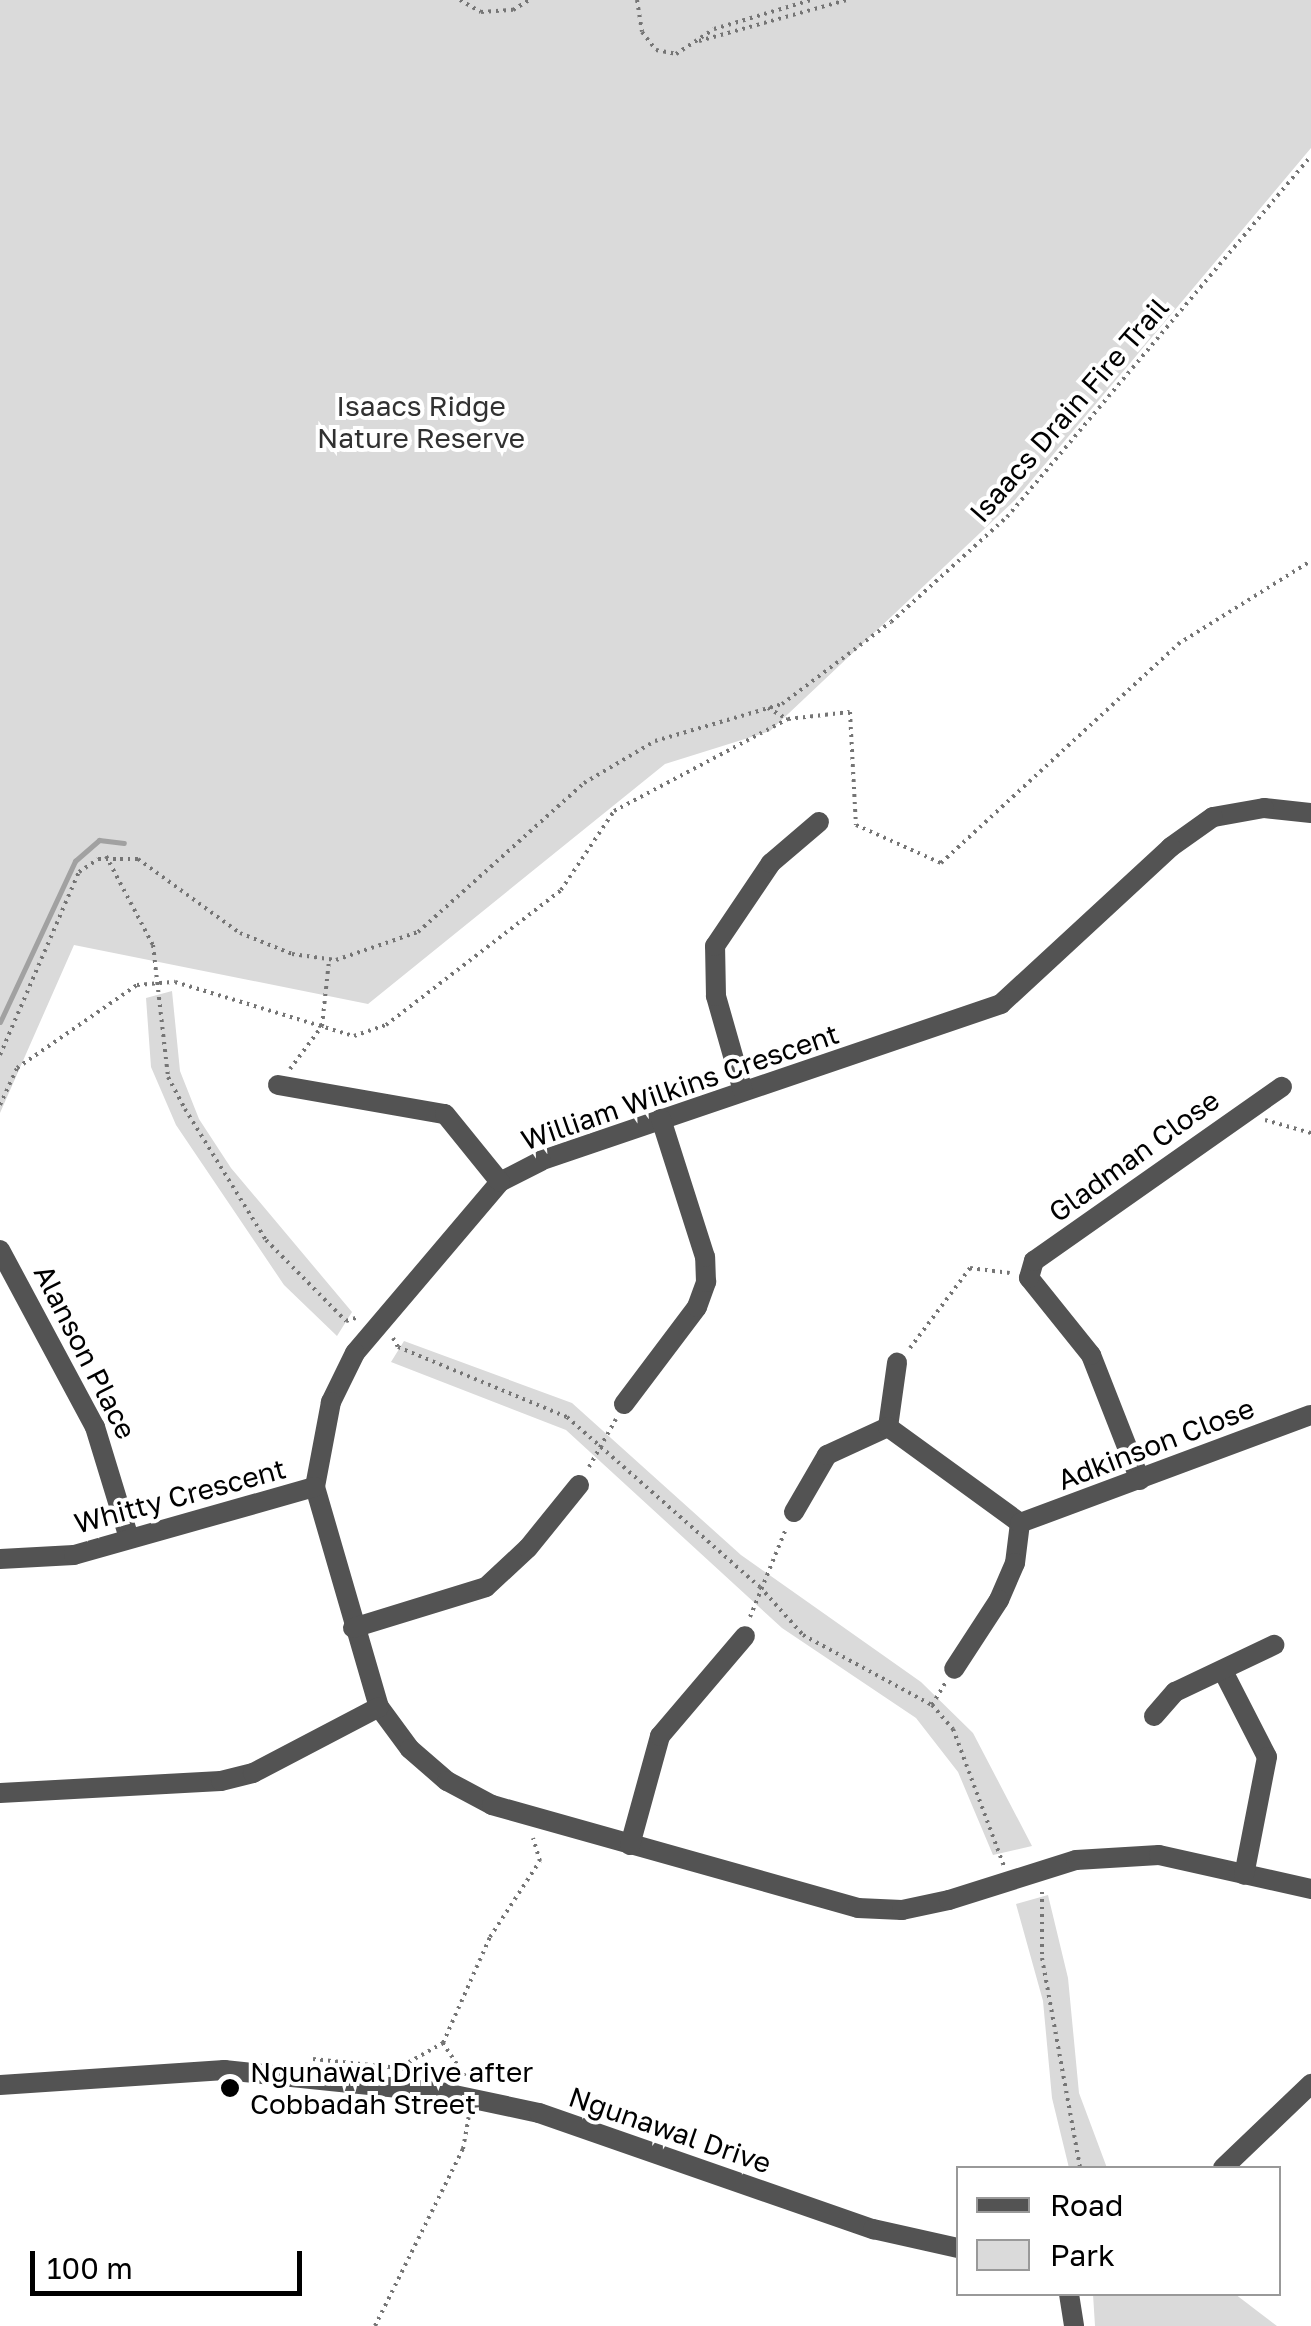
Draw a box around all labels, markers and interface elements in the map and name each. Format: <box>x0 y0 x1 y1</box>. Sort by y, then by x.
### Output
street label: Isaacs Drain Fire Trail <box>963 291 1175 529</box>
park label: Isaacs Ridge Nature Reserve <box>317 389 525 455</box>
street label: William Wilkins Crescent <box>517 1017 843 1157</box>
street label: Gladman Close <box>1042 1083 1226 1229</box>
street label: Alanson Place <box>27 1259 143 1445</box>
street label: Adkinson Close <box>1053 1391 1259 1497</box>
street label: Whitty Crescent <box>71 1452 289 1540</box>
place label: Ngunawal Drive after Cobbadah Street <box>250 2055 533 2121</box>
marker: Ngunawal Drive after Cobbadah Street <box>219 2077 241 2099</box>
street label: Ngunawal Drive <box>565 2080 775 2180</box>
legend <box>956 2166 1281 2296</box>
text: Road <box>1050 2187 1124 2223</box>
scale bar <box>35 2231 308 2293</box>
text: Park <box>1050 2237 1115 2273</box>
text: 100 m <box>47 2250 133 2286</box>

